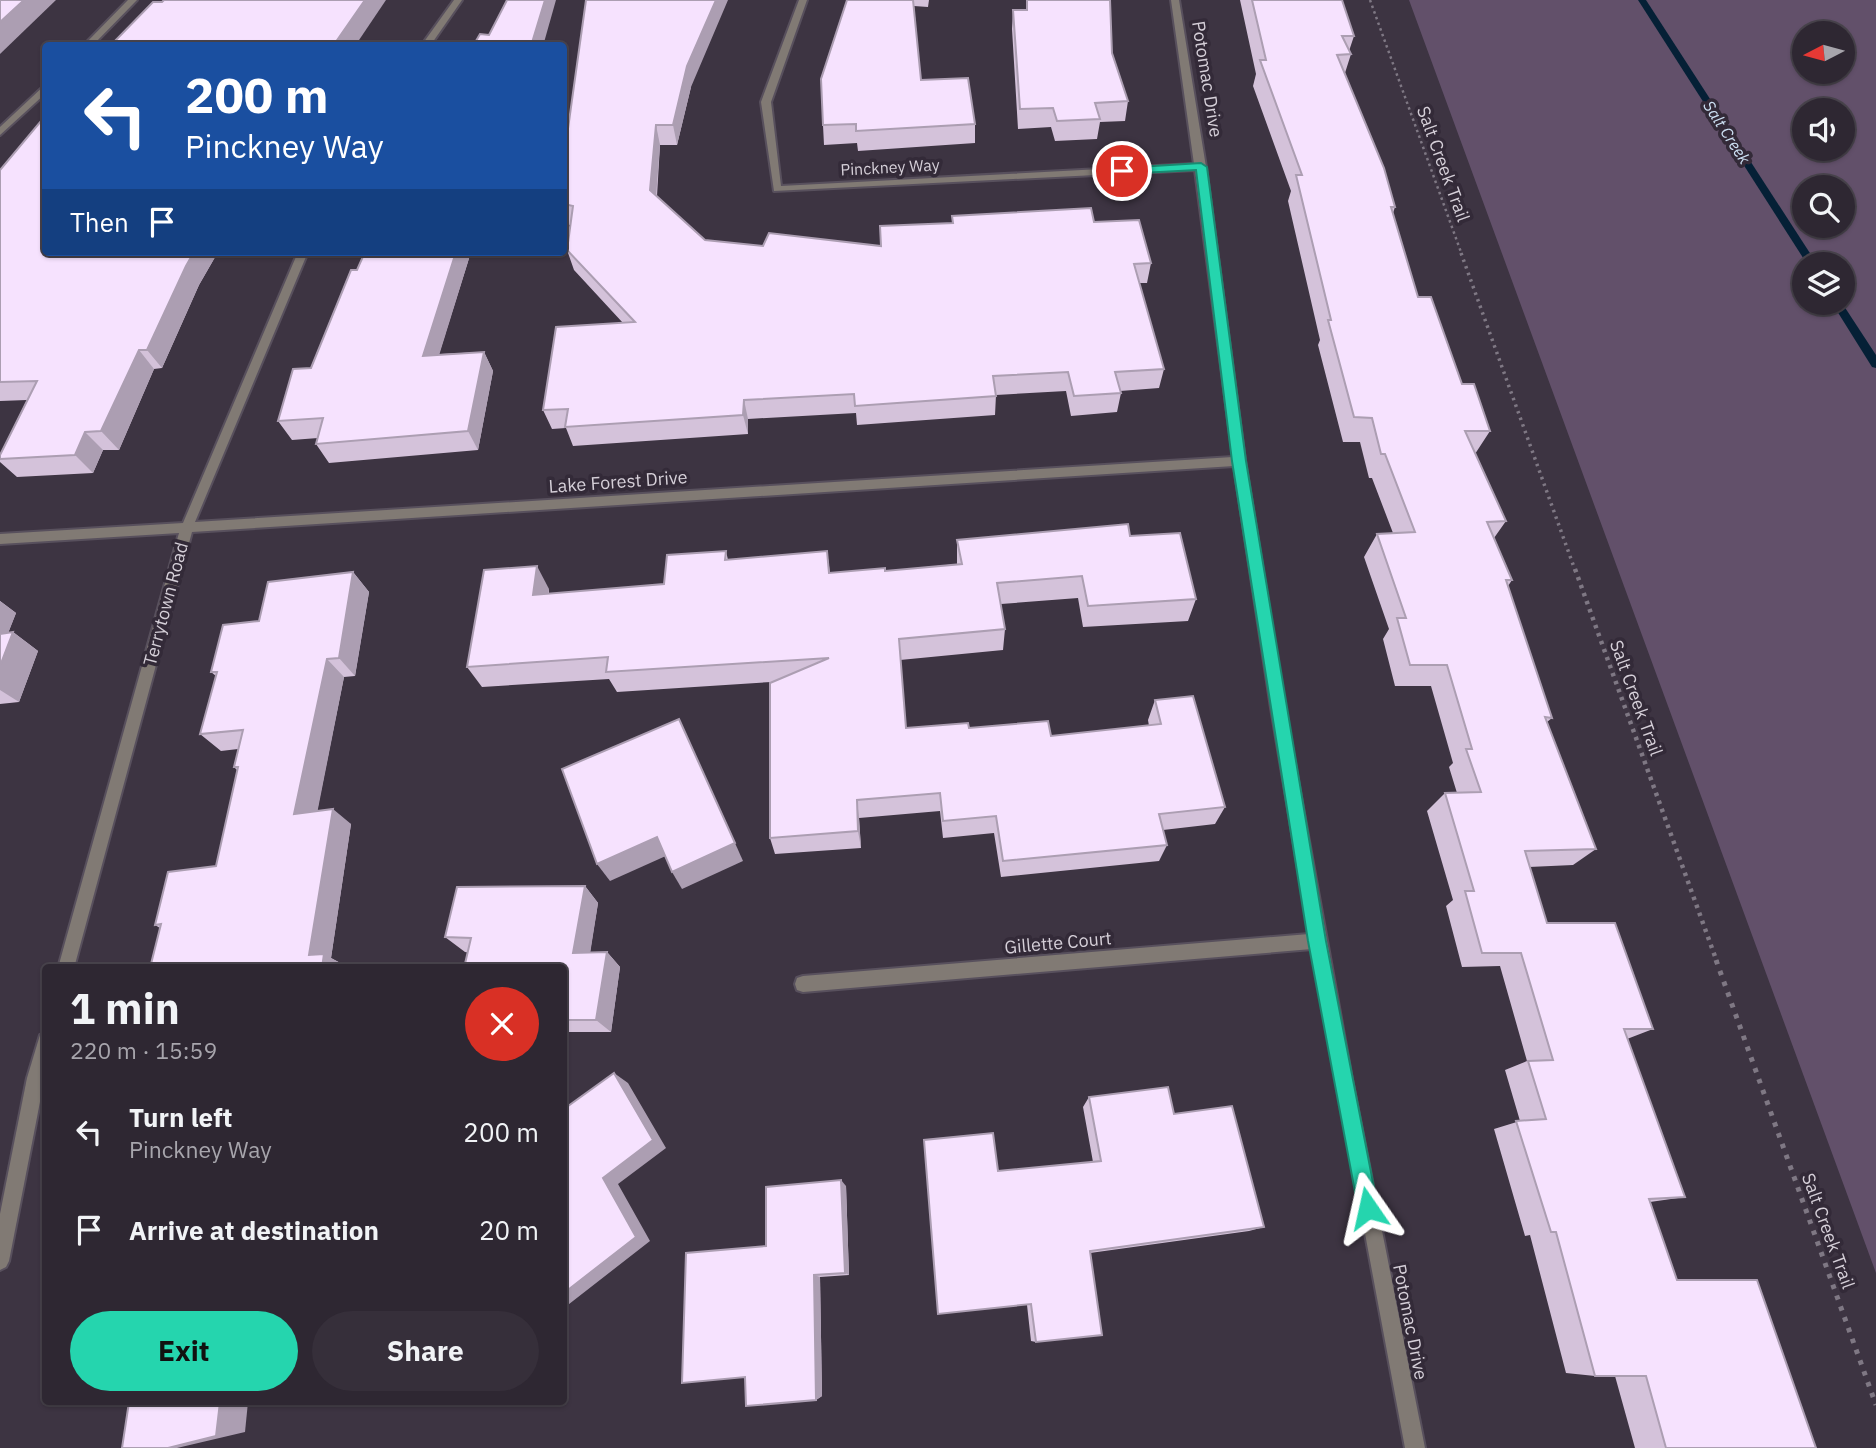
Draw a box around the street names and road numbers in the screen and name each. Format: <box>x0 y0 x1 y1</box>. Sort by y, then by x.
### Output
street label: Potomac Drive <box>1187 19 1228 139</box>
street label: Salt Creek Trail <box>1412 103 1475 225</box>
street label: Pinckney Way <box>840 154 940 180</box>
street label: Lake Forest Drive <box>548 465 688 498</box>
street label: Terrytown Road <box>138 539 193 668</box>
street label: Salt Creek Trail <box>1605 637 1668 759</box>
street label: Gillette Court <box>1003 926 1113 959</box>
street label: Salt Creek Trail <box>1797 1170 1860 1292</box>
street label: Potomac Drive <box>1388 1262 1433 1382</box>

